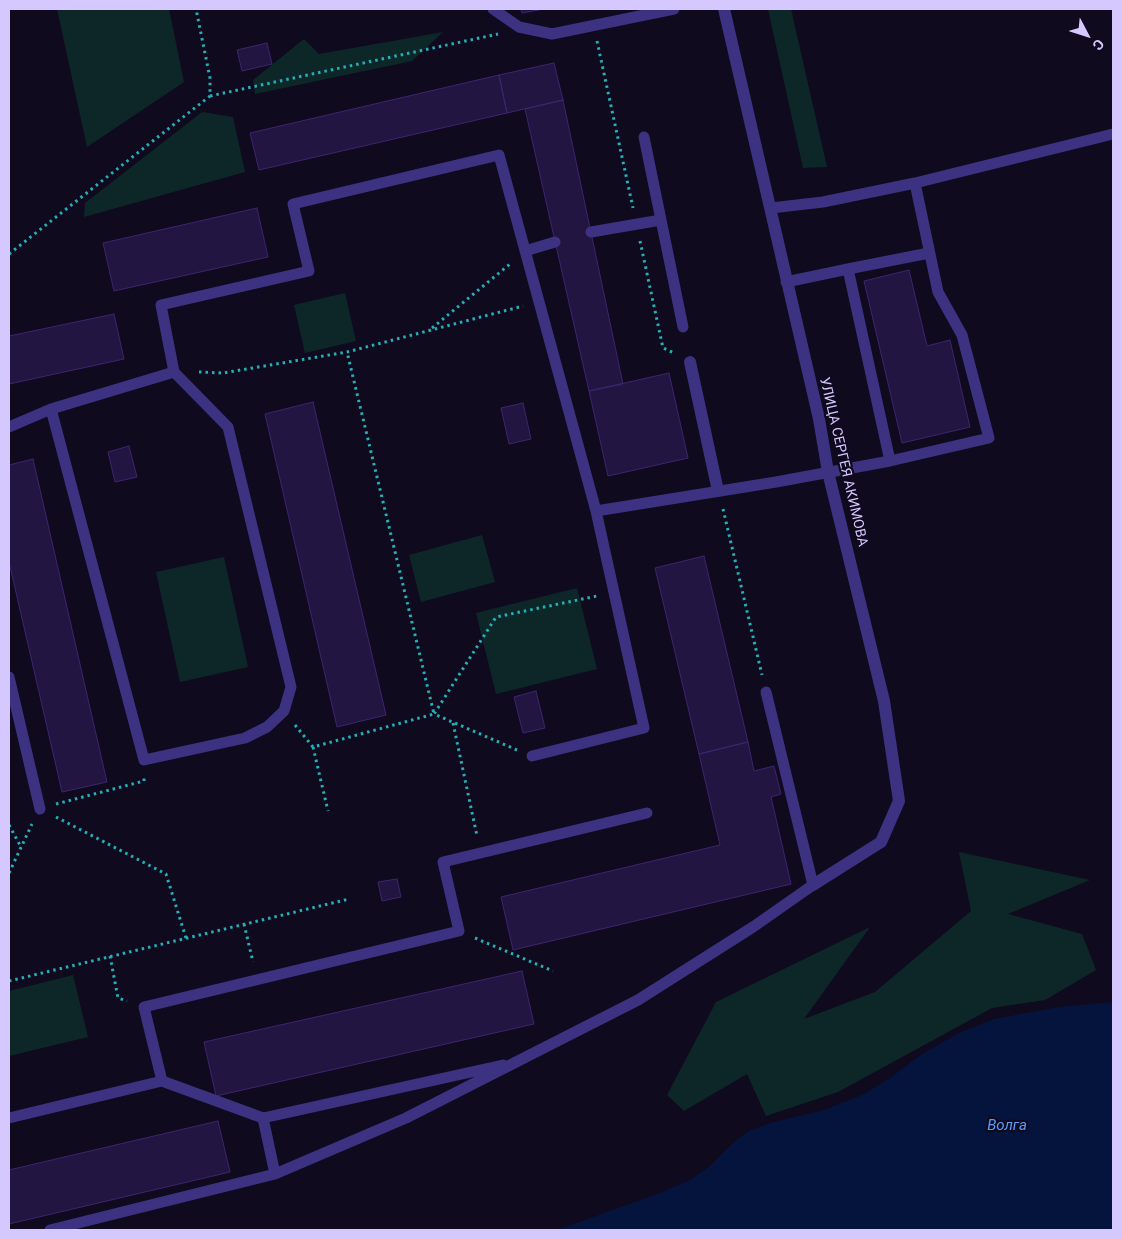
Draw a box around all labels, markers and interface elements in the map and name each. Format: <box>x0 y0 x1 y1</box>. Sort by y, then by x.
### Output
north arrow <box>1062 10 1112 60</box>
text: С <box>1089 36 1108 53</box>
street label: УЛИЦА СЕРГЕЯ АКИМОВА <box>815 376 871 548</box>
water label: Волга <box>987 1117 1027 1135</box>

